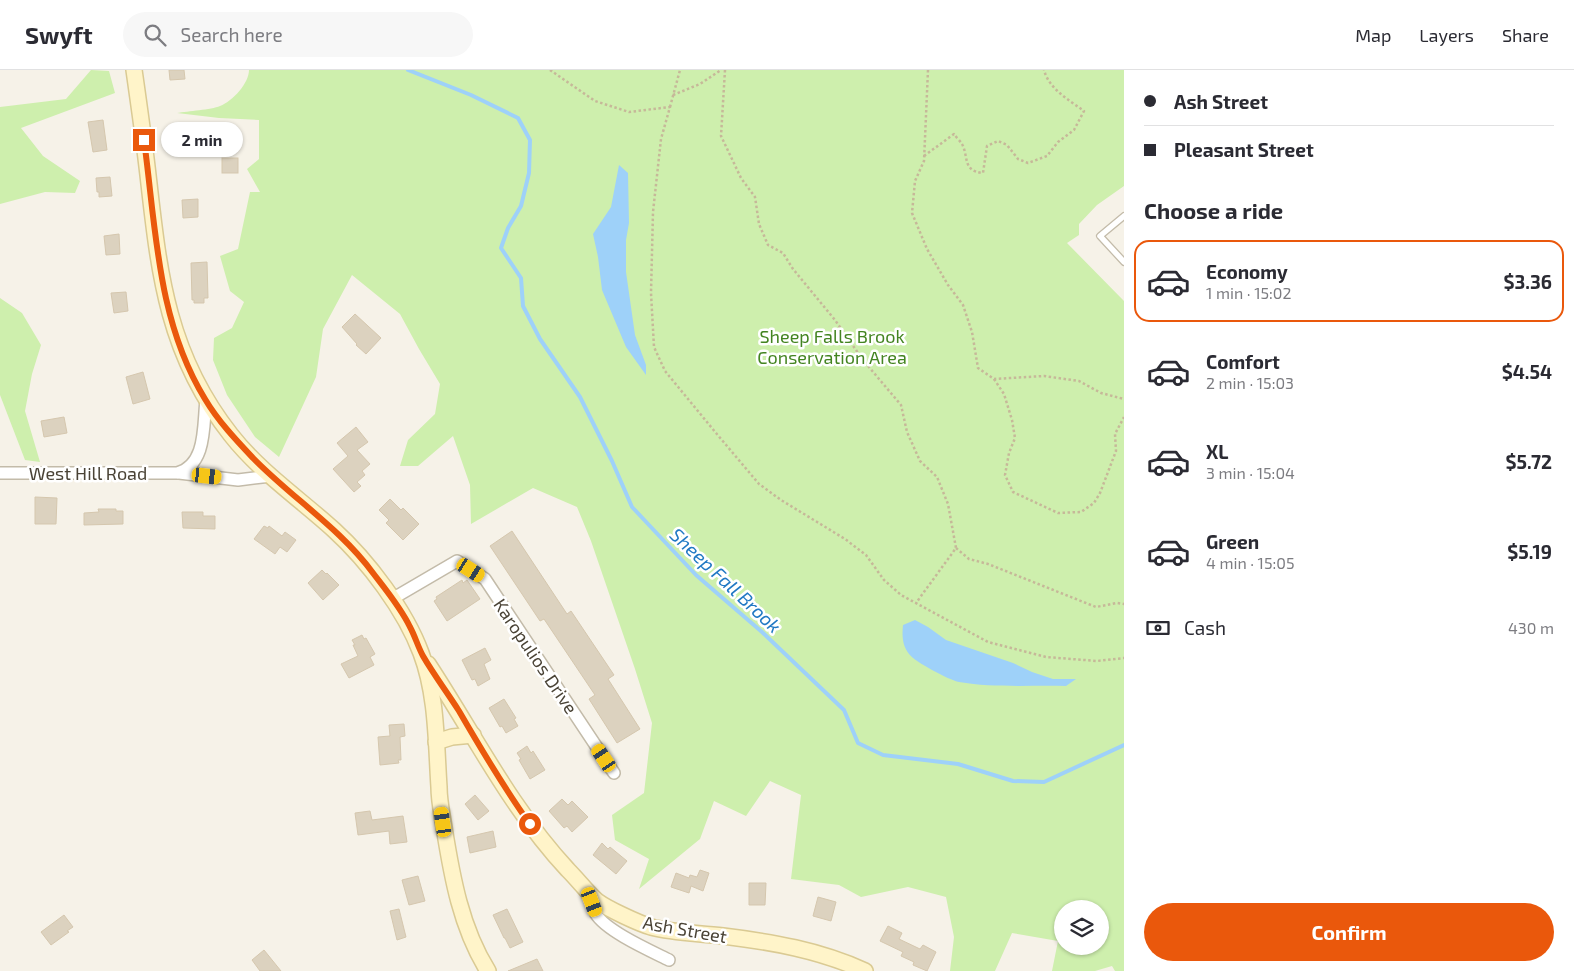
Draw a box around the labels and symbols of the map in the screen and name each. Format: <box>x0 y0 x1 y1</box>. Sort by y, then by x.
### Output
callout: 2 min <box>162 122 244 158</box>
route end <box>133 129 155 151</box>
park label: Sheep Falls Brook Conservation Area <box>757 325 907 368</box>
street label: West Hill Road <box>29 462 147 484</box>
car <box>191 467 222 485</box>
water label: Sheep Fall Brook <box>666 523 786 637</box>
car <box>454 556 487 584</box>
street label: Karopulios Drive <box>489 594 583 718</box>
car <box>589 741 618 775</box>
car <box>433 806 452 838</box>
route start <box>519 813 541 835</box>
car <box>579 885 604 919</box>
street label: Ash Street <box>641 911 729 947</box>

